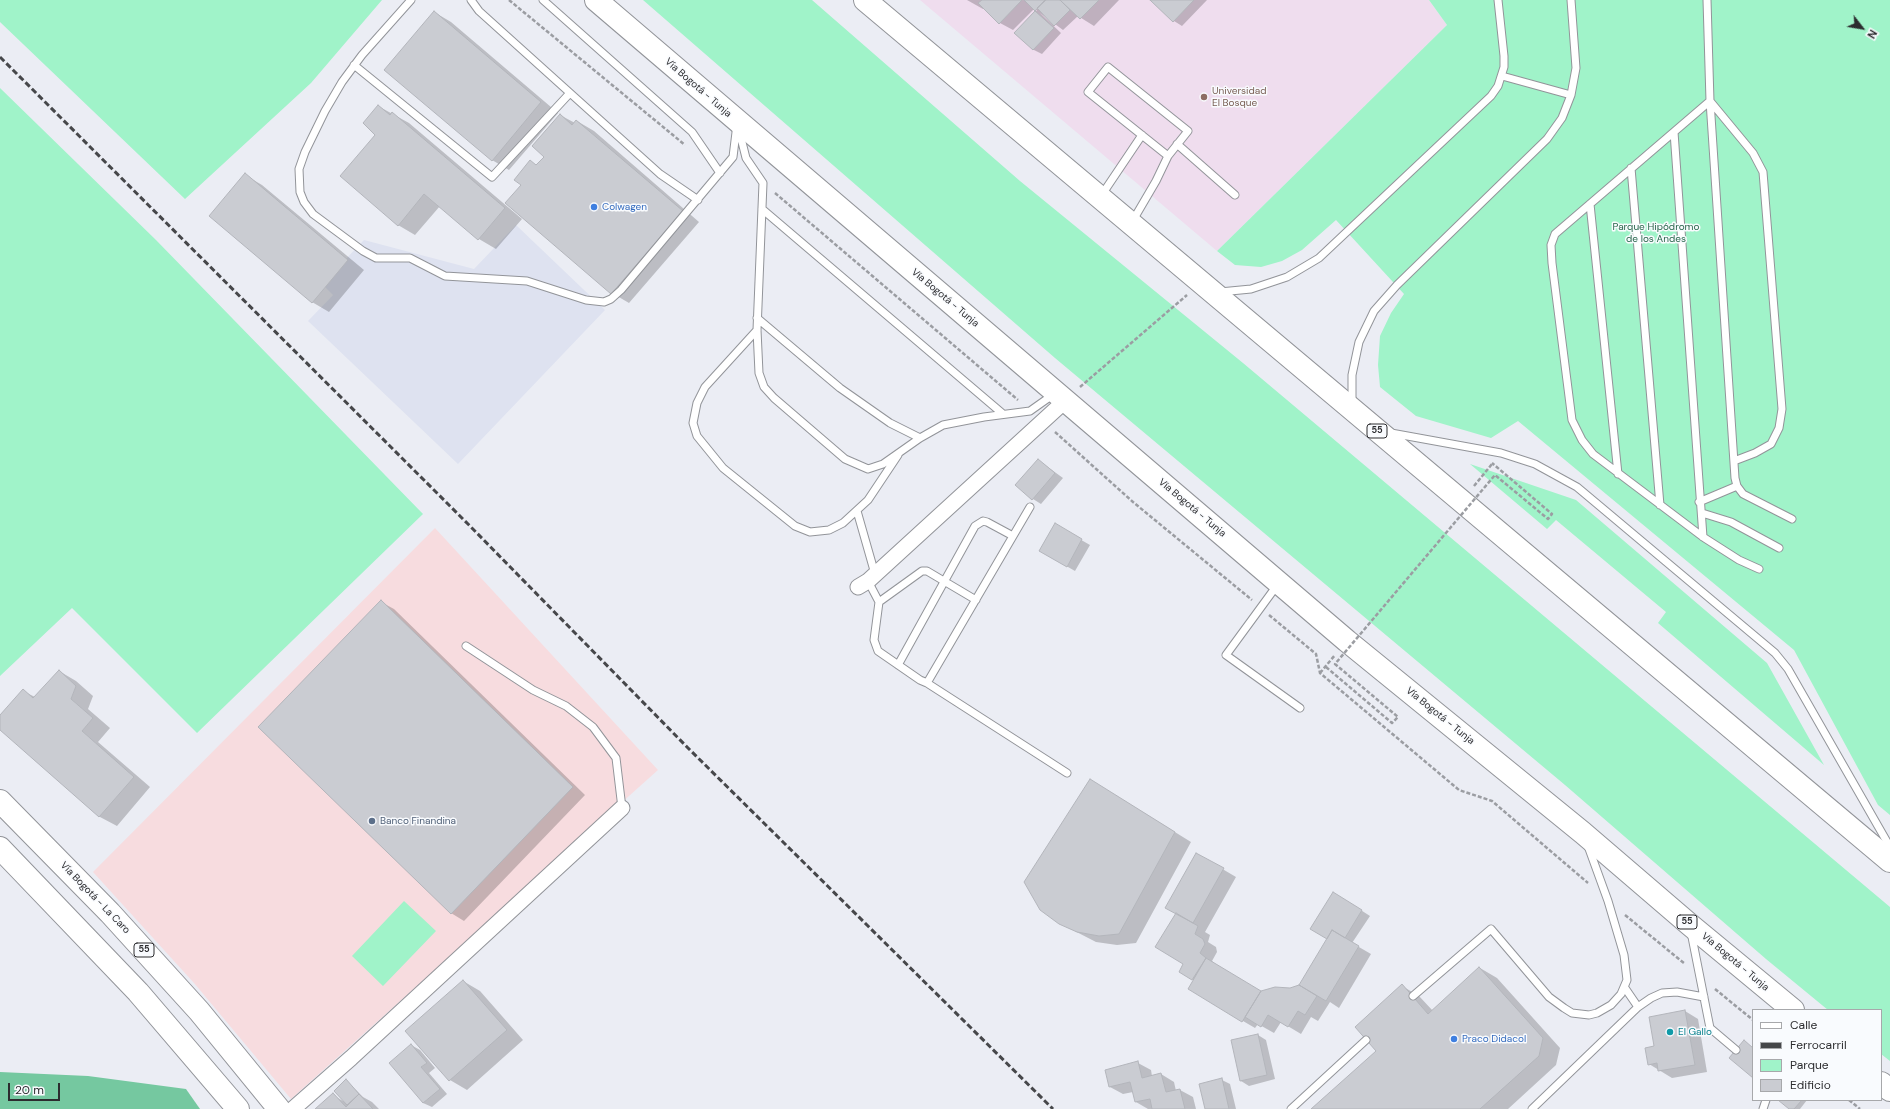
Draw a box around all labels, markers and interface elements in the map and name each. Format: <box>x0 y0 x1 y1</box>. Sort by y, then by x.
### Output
north arrow <box>1842 8 1882 48</box>
text: N <box>1864 27 1880 41</box>
street label: Vía Bogotá - Tunja <box>662 56 734 120</box>
place label: Universidad El Bosque <box>1212 85 1266 108</box>
marker: Universidad El Bosque <box>1199 92 1209 102</box>
place label: Colwagen <box>602 201 647 213</box>
marker: Colwagen <box>589 202 599 212</box>
park label: Parque Hipódromo de los Andes <box>1613 221 1699 244</box>
street label: Vía Bogotá - Tunja <box>909 266 981 330</box>
road number: 55 <box>1367 424 1387 438</box>
street label: Vía Bogotá - Tunja <box>1156 476 1228 540</box>
street label: Vía Bogotá - Tunja <box>1403 685 1477 747</box>
place label: Banco Finandina <box>380 815 456 827</box>
marker: Banco Finandina <box>367 816 377 826</box>
street label: Vía Bogotá - La Caro <box>58 860 132 936</box>
road number: 55 <box>1677 915 1697 929</box>
street label: Vía Bogotá - Tunja <box>1699 930 1771 994</box>
road number: 55 <box>134 943 154 957</box>
legend <box>1752 1009 1882 1101</box>
text: Calle <box>1790 1017 1817 1033</box>
place label: El Gallo <box>1678 1026 1712 1038</box>
marker: El Gallo <box>1665 1027 1675 1037</box>
place label: Praco Didacol <box>1462 1033 1526 1045</box>
marker: Praco Didacol <box>1449 1034 1459 1044</box>
text: Ferrocarril <box>1790 1037 1847 1053</box>
text: Parque <box>1790 1057 1829 1073</box>
scale bar <box>10 1075 62 1101</box>
text: Edificio <box>1790 1077 1831 1093</box>
text: 20 m <box>15 1082 44 1098</box>

